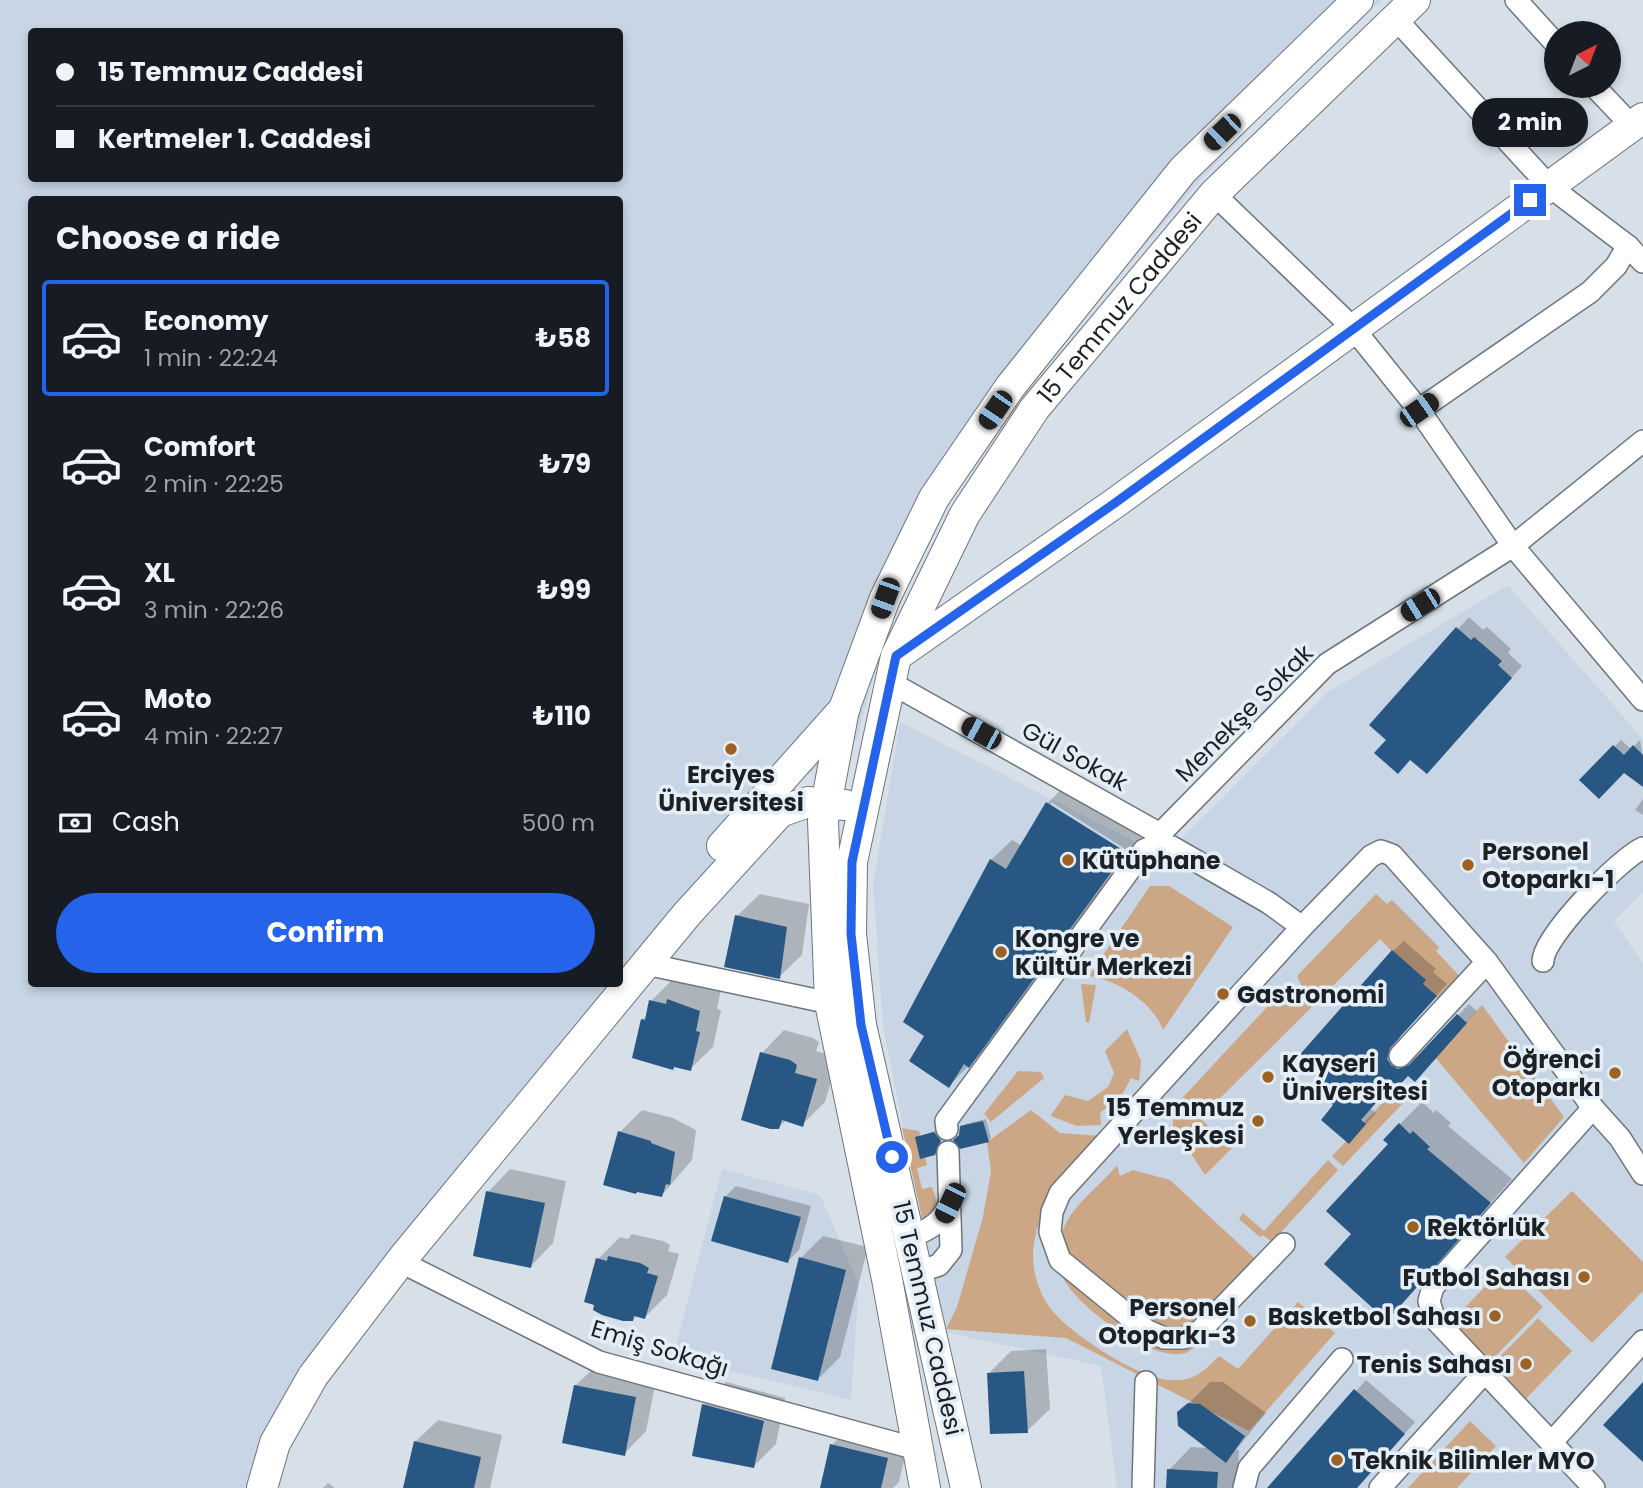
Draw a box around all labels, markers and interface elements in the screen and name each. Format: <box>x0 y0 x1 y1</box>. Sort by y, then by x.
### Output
north arrow <box>1544 21 1620 98</box>
map controls <box>1544 21 1621 98</box>
text: 15 Temmuz Caddesi <box>98 54 364 90</box>
callout: 2 min <box>1472 99 1588 148</box>
text: 2 min <box>1498 106 1562 138</box>
car <box>1200 110 1245 154</box>
text: Kertmeler 1. Caddesi <box>98 121 371 157</box>
route end <box>1514 184 1546 216</box>
street label: 15 Temmuz Caddesi <box>1030 205 1209 410</box>
text: Choose a ride <box>56 215 280 260</box>
text: Economy <box>144 303 268 339</box>
icon: car <box>60 307 123 370</box>
text: ₺58 <box>536 320 591 356</box>
text: 1 min · 22:24 <box>144 342 278 374</box>
car <box>975 387 1016 433</box>
car <box>1396 389 1443 431</box>
text: Comfort <box>144 429 256 465</box>
icon: car <box>60 433 123 496</box>
text: ₺79 <box>539 446 591 482</box>
text: 2 min · 22:25 <box>144 468 284 500</box>
text: XL <box>144 555 175 591</box>
icon: car <box>60 559 123 622</box>
text: ₺99 <box>537 572 591 608</box>
car <box>868 575 903 621</box>
car <box>1397 585 1444 625</box>
text: 3 min · 22:26 <box>144 594 284 626</box>
street label: Menekşe Sokak <box>1168 636 1321 789</box>
text: Moto <box>144 681 212 717</box>
icon: car <box>60 685 123 748</box>
text: ₺110 <box>533 698 591 734</box>
street label: Gül Sokak <box>1016 713 1135 799</box>
car <box>958 714 1005 752</box>
text: 4 min · 22:27 <box>144 720 283 752</box>
marker: Erciyes Üniversitesi <box>723 741 739 757</box>
place label: Erciyes Üniversitesi <box>658 758 804 819</box>
icon: cash <box>56 804 94 842</box>
text: Cash <box>112 804 180 840</box>
text: 500 m <box>522 807 595 839</box>
place label: Personel Otoparkı-1 <box>1482 835 1614 896</box>
place label: Kütüphane <box>1082 844 1221 877</box>
marker: Kütüphane <box>1060 852 1076 868</box>
marker: Personel Otoparkı-1 <box>1460 857 1476 873</box>
button: Confirm <box>56 893 595 973</box>
place label: Kongre ve Kültür Merkezi <box>1015 922 1192 983</box>
marker: Kongre ve Kültür Merkezi <box>993 944 1009 960</box>
place label: Gastronomi <box>1237 978 1384 1011</box>
marker: Gastronomi <box>1215 986 1231 1002</box>
place label: Öğrenci Otoparkı <box>1492 1043 1601 1104</box>
place label: Kayseri Üniversitesi <box>1282 1047 1428 1108</box>
marker: Öğrenci Otoparkı <box>1607 1065 1623 1081</box>
marker: Kayseri Üniversitesi <box>1260 1069 1276 1085</box>
place label: 15 Temmuz Yerleşkesi <box>1106 1091 1244 1152</box>
marker: 15 Temmuz Yerleşkesi <box>1250 1113 1266 1129</box>
route start <box>876 1141 908 1173</box>
car <box>932 1180 969 1226</box>
street label: 15 Temmuz Caddesi <box>885 1198 971 1438</box>
place label: Rektörlük <box>1427 1211 1546 1244</box>
marker: Rektörlük <box>1405 1219 1421 1235</box>
place label: Futbol Sahası <box>1403 1261 1570 1294</box>
marker: Futbol Sahası <box>1576 1269 1592 1285</box>
place label: Personel Otoparkı-3 <box>1098 1291 1236 1352</box>
place label: Basketbol Sahası <box>1268 1300 1481 1333</box>
marker: Basketbol Sahası <box>1487 1308 1503 1324</box>
street label: Emiş Sokağı <box>587 1311 733 1385</box>
marker: Personel Otoparkı-3 <box>1242 1313 1258 1329</box>
place label: Tenis Sahası <box>1357 1348 1512 1381</box>
marker: Tenis Sahası <box>1518 1356 1534 1372</box>
place label: Teknik Bilimler MYO <box>1351 1444 1595 1477</box>
marker: Teknik Bilimler MYO <box>1329 1452 1345 1468</box>

